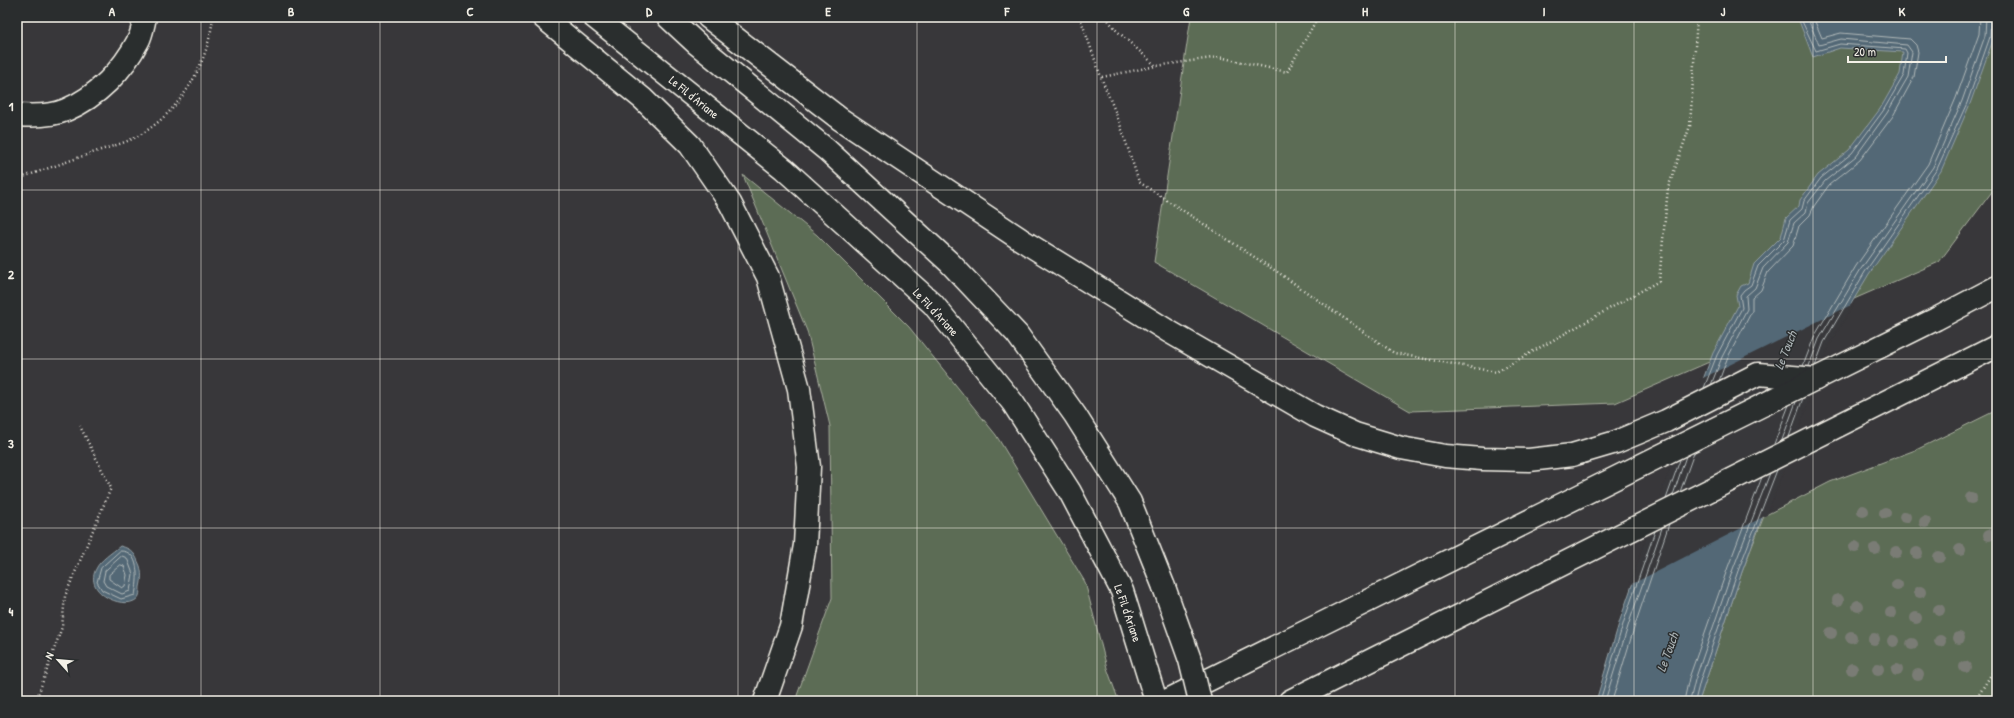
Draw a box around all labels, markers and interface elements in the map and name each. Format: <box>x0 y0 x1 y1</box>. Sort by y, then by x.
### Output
text: A <box>109 2 116 20</box>
text: B <box>288 2 295 20</box>
text: C <box>466 2 474 20</box>
text: D <box>646 2 653 20</box>
text: E <box>825 2 831 20</box>
text: F <box>1004 2 1011 20</box>
text: G <box>1183 2 1190 20</box>
text: H <box>1362 2 1368 20</box>
text: I <box>1542 2 1546 20</box>
text: J <box>1721 2 1726 20</box>
text: K <box>1899 2 1906 20</box>
scale bar <box>1848 38 1946 64</box>
text: 20 m <box>1854 43 1876 60</box>
street label: Le Fil d'Ariane <box>665 72 723 123</box>
text: 1 <box>9 97 14 115</box>
text: 2 <box>8 265 15 283</box>
street label: Le Fil d'Ariane <box>909 284 963 340</box>
water label: Le Touch <box>1769 327 1801 372</box>
text: 3 <box>8 434 14 452</box>
street label: Le Fil d'Ariane <box>1110 582 1146 644</box>
text: 4 <box>9 602 14 620</box>
water label: Le Touch <box>1652 629 1683 674</box>
north arrow <box>38 640 78 680</box>
text: N <box>42 650 57 661</box>

